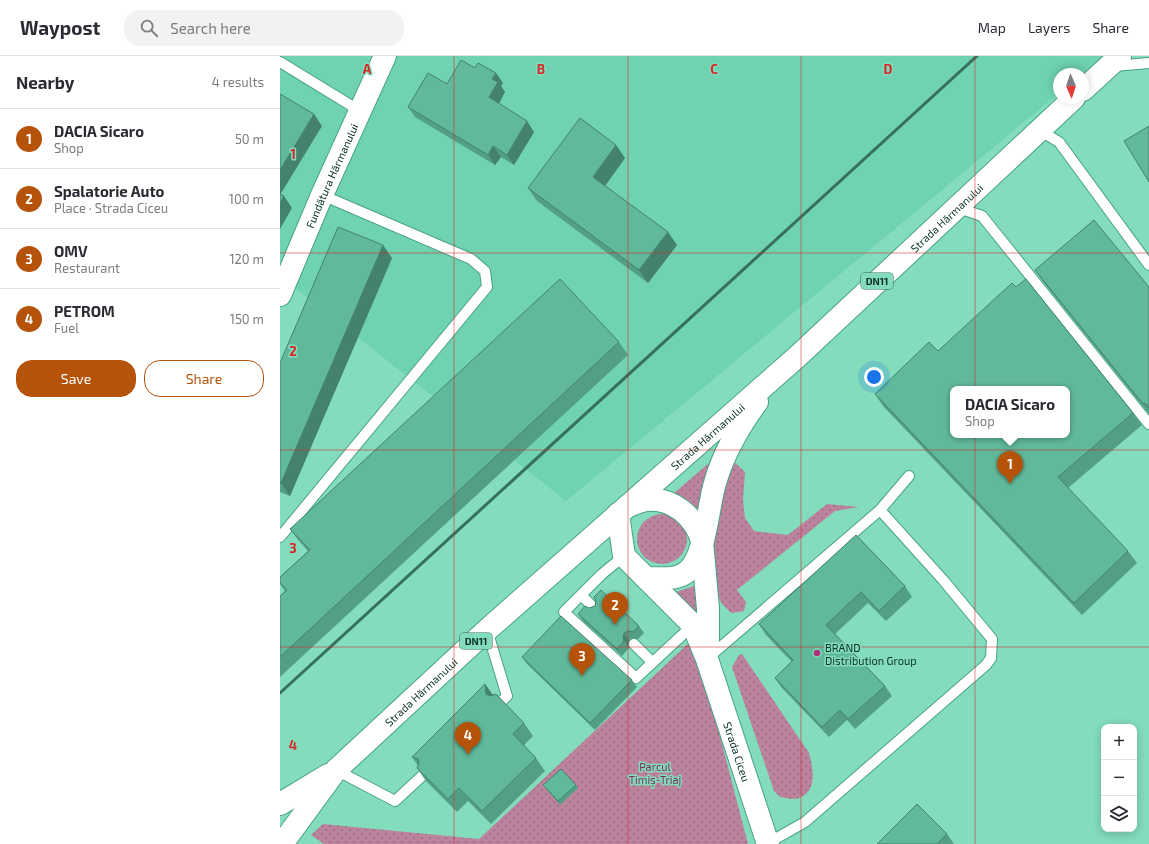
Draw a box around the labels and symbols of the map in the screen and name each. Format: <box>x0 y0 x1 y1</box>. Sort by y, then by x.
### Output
text: A <box>363 61 372 77</box>
text: B <box>537 61 545 77</box>
text: C <box>710 61 718 77</box>
text: D <box>884 61 893 77</box>
north arrow <box>1053 68 1089 104</box>
street label: Fundătura Hărmanului <box>303 121 360 230</box>
text: 1 <box>290 146 296 162</box>
street label: Strada Hărmanului <box>907 181 985 254</box>
road number: DN11 <box>861 273 893 289</box>
text: 2 <box>289 343 297 359</box>
your location <box>864 367 884 387</box>
street label: Strada Hărmanului <box>668 400 747 472</box>
pin: 1 <box>997 451 1023 484</box>
text: 3 <box>289 540 297 556</box>
pin: 2 <box>602 592 628 625</box>
road number: DN11 <box>460 633 492 649</box>
place label: BRAND Distribution Group <box>825 641 917 667</box>
pin: 3 <box>569 643 595 676</box>
marker: BRAND Distribution Group <box>812 648 822 658</box>
street label: Strada Hărmanului <box>382 655 460 728</box>
street label: Strada Ciceu <box>722 720 753 783</box>
pin: 4 <box>455 722 481 755</box>
text: 4 <box>289 737 297 753</box>
park label: Parcul Timiș-Triaj <box>629 760 681 788</box>

